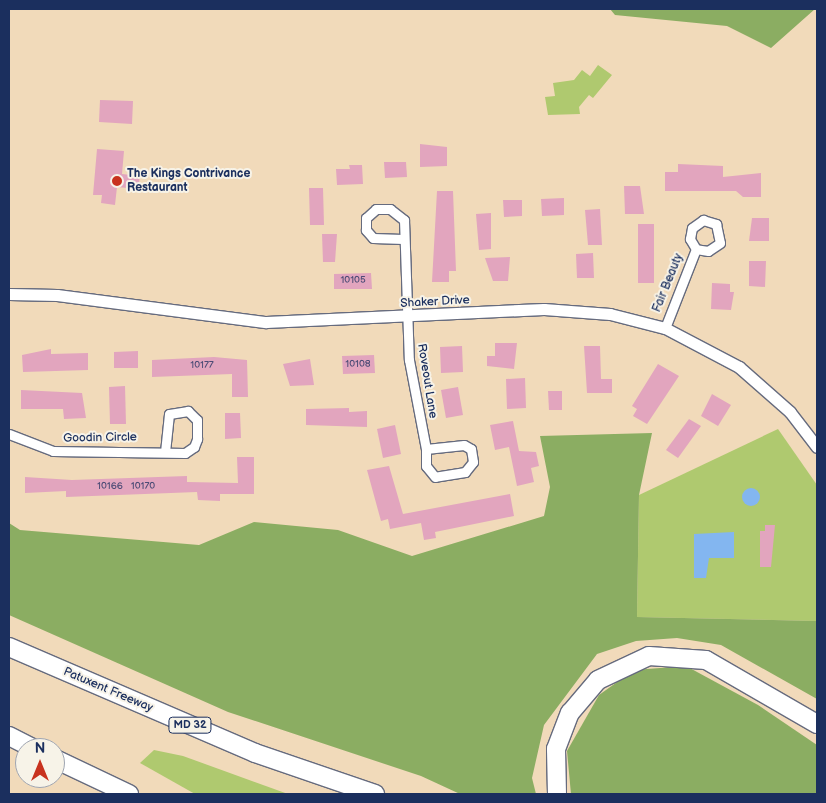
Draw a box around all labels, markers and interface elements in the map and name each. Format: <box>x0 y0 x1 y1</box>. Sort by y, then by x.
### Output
place label: The Kings Contrivance Restaurant <box>127 167 250 195</box>
marker: The Kings Contrivance Restaurant <box>111 175 123 187</box>
street label: Fair Beauty <box>650 252 686 314</box>
house number: 10105 <box>340 275 366 287</box>
street label: Shaker Drive <box>400 293 470 311</box>
street label: Roveout Lane <box>414 343 440 419</box>
house number: 10108 <box>345 359 371 371</box>
house number: 10177 <box>190 360 214 372</box>
street label: Goodin Circle <box>63 430 137 446</box>
house number: 10166 <box>97 481 123 493</box>
house number: 10170 <box>131 481 155 493</box>
street label: Patuxent Freeway <box>61 665 155 715</box>
road number: MD 32 <box>168 716 212 734</box>
north arrow <box>15 738 65 788</box>
text: N <box>35 740 45 757</box>

